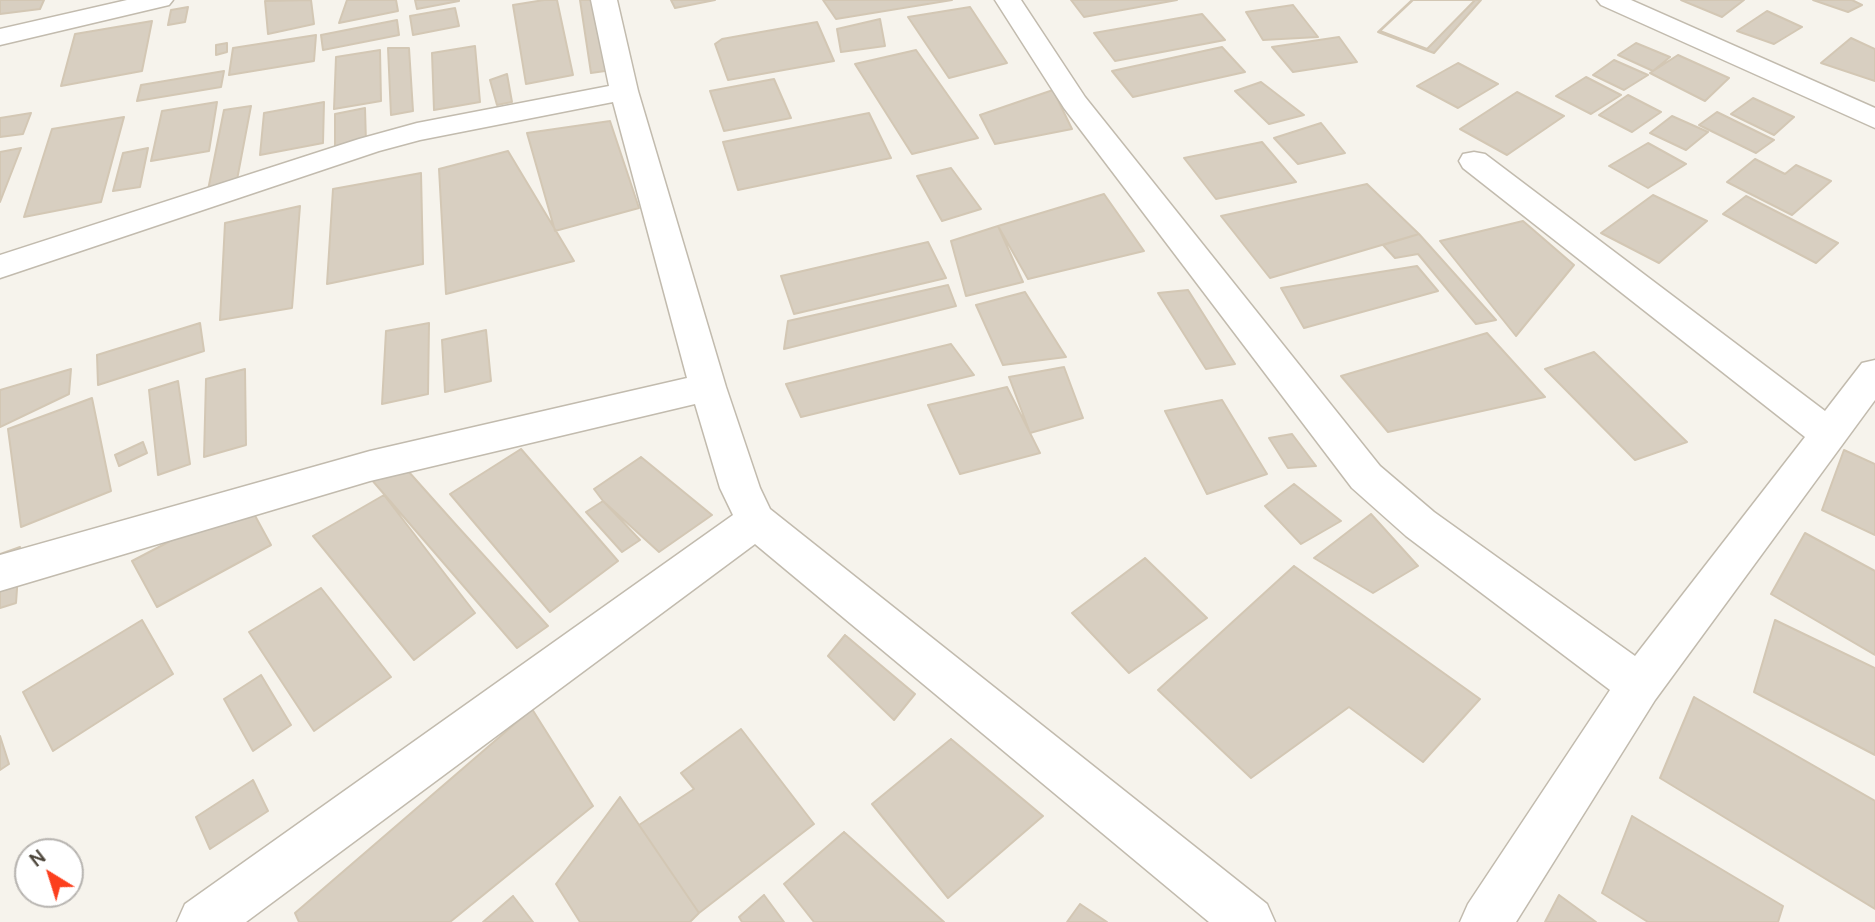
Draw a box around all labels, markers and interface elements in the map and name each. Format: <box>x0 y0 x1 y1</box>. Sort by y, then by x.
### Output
north arrow <box>14 838 84 908</box>
text: N <box>24 844 51 872</box>

